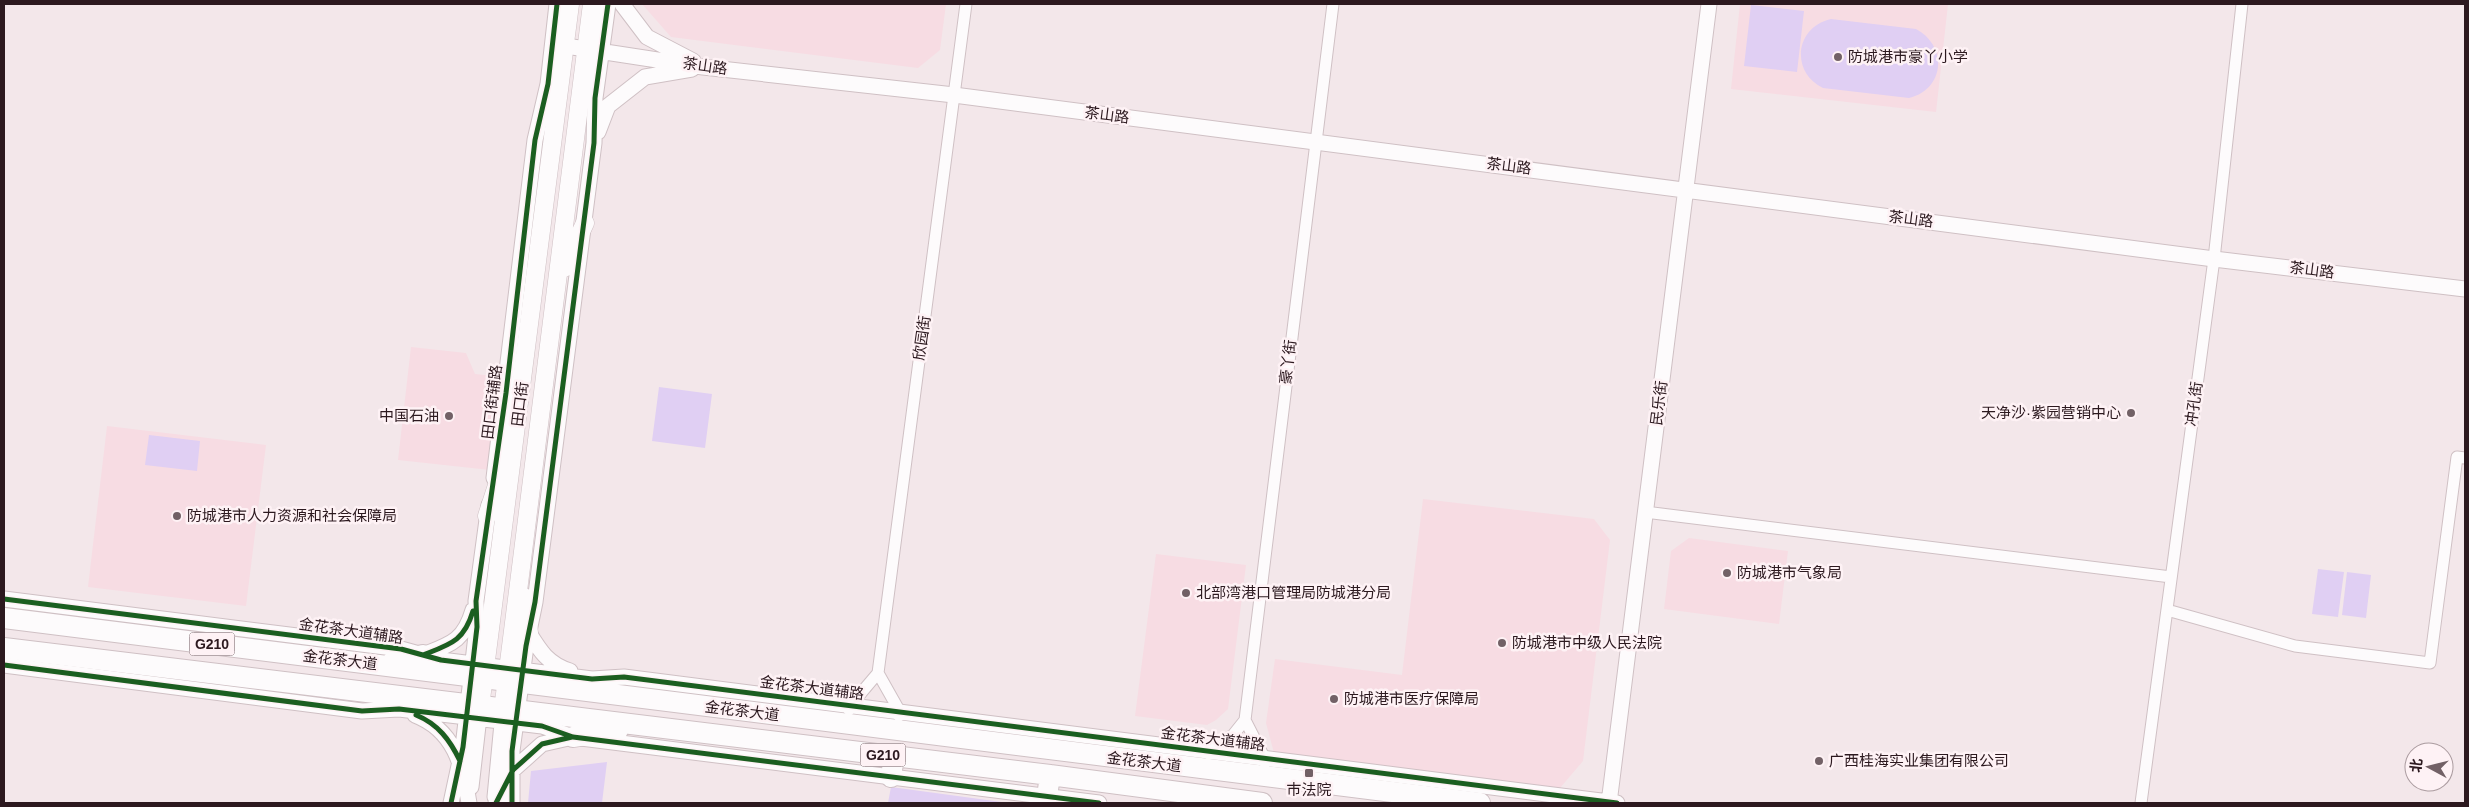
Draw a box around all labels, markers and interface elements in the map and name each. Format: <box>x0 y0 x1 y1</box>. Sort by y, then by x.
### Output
place label: 防城港市豪丫小学 <box>1848 48 1968 65</box>
marker: 防城港市豪丫小学 <box>1832 51 1844 63</box>
street label: 茶山路 <box>682 54 729 77</box>
street label: 茶山路 <box>1084 103 1130 126</box>
street label: 茶山路 <box>1486 154 1532 177</box>
street label: 茶山路 <box>1888 207 1934 230</box>
street label: 茶山路 <box>2289 258 2335 281</box>
street label: 欣园街 <box>910 314 933 361</box>
street label: 豪丫街 <box>1276 339 1299 385</box>
street label: 田口街辅路 <box>478 364 505 440</box>
street label: 民乐街 <box>1647 380 1670 426</box>
street label: 冲孔街 <box>2182 380 2205 427</box>
street label: 田口街 <box>508 381 531 427</box>
place label: 天净沙·紫园营销中心 <box>1981 404 2121 421</box>
place label: 中国石油 <box>379 407 439 424</box>
marker: 天净沙·紫园营销中心 <box>2125 407 2137 419</box>
marker: 中国石油 <box>443 410 455 422</box>
place label: 防城港市人力资源和社会保障局 <box>187 507 397 524</box>
marker: 防城港市人力资源和社会保障局 <box>171 510 183 522</box>
place label: 防城港市气象局 <box>1737 564 1842 581</box>
marker: 防城港市气象局 <box>1721 567 1733 579</box>
place label: 北部湾港口管理局防城港分局 <box>1196 584 1391 601</box>
marker: 北部湾港口管理局防城港分局 <box>1180 587 1192 599</box>
street label: 金花茶大道辅路 <box>298 615 404 646</box>
road number: G210 <box>190 633 234 656</box>
place label: 防城港市中级人民法院 <box>1512 634 1662 651</box>
marker: 防城港市中级人民法院 <box>1496 637 1508 649</box>
street label: 金花茶大道 <box>302 646 378 673</box>
street label: 金花茶大道辅路 <box>759 673 865 702</box>
place label: 防城港市医疗保障局 <box>1344 690 1479 707</box>
marker: 防城港市医疗保障局 <box>1328 693 1340 705</box>
street label: 金花茶大道 <box>704 697 780 724</box>
street label: 金花茶大道辅路 <box>1160 724 1266 753</box>
north arrow <box>2404 742 2454 792</box>
road number: G210 <box>860 744 906 766</box>
street label: 金花茶大道 <box>1106 748 1182 775</box>
place label: 广西桂海实业集团有限公司 <box>1829 752 2009 769</box>
marker: 广西桂海实业集团有限公司 <box>1813 755 1825 767</box>
text: 北 <box>2407 757 2425 773</box>
marker: 巿法院 <box>1303 767 1315 779</box>
place label: 巿法院 <box>1286 781 1332 798</box>

